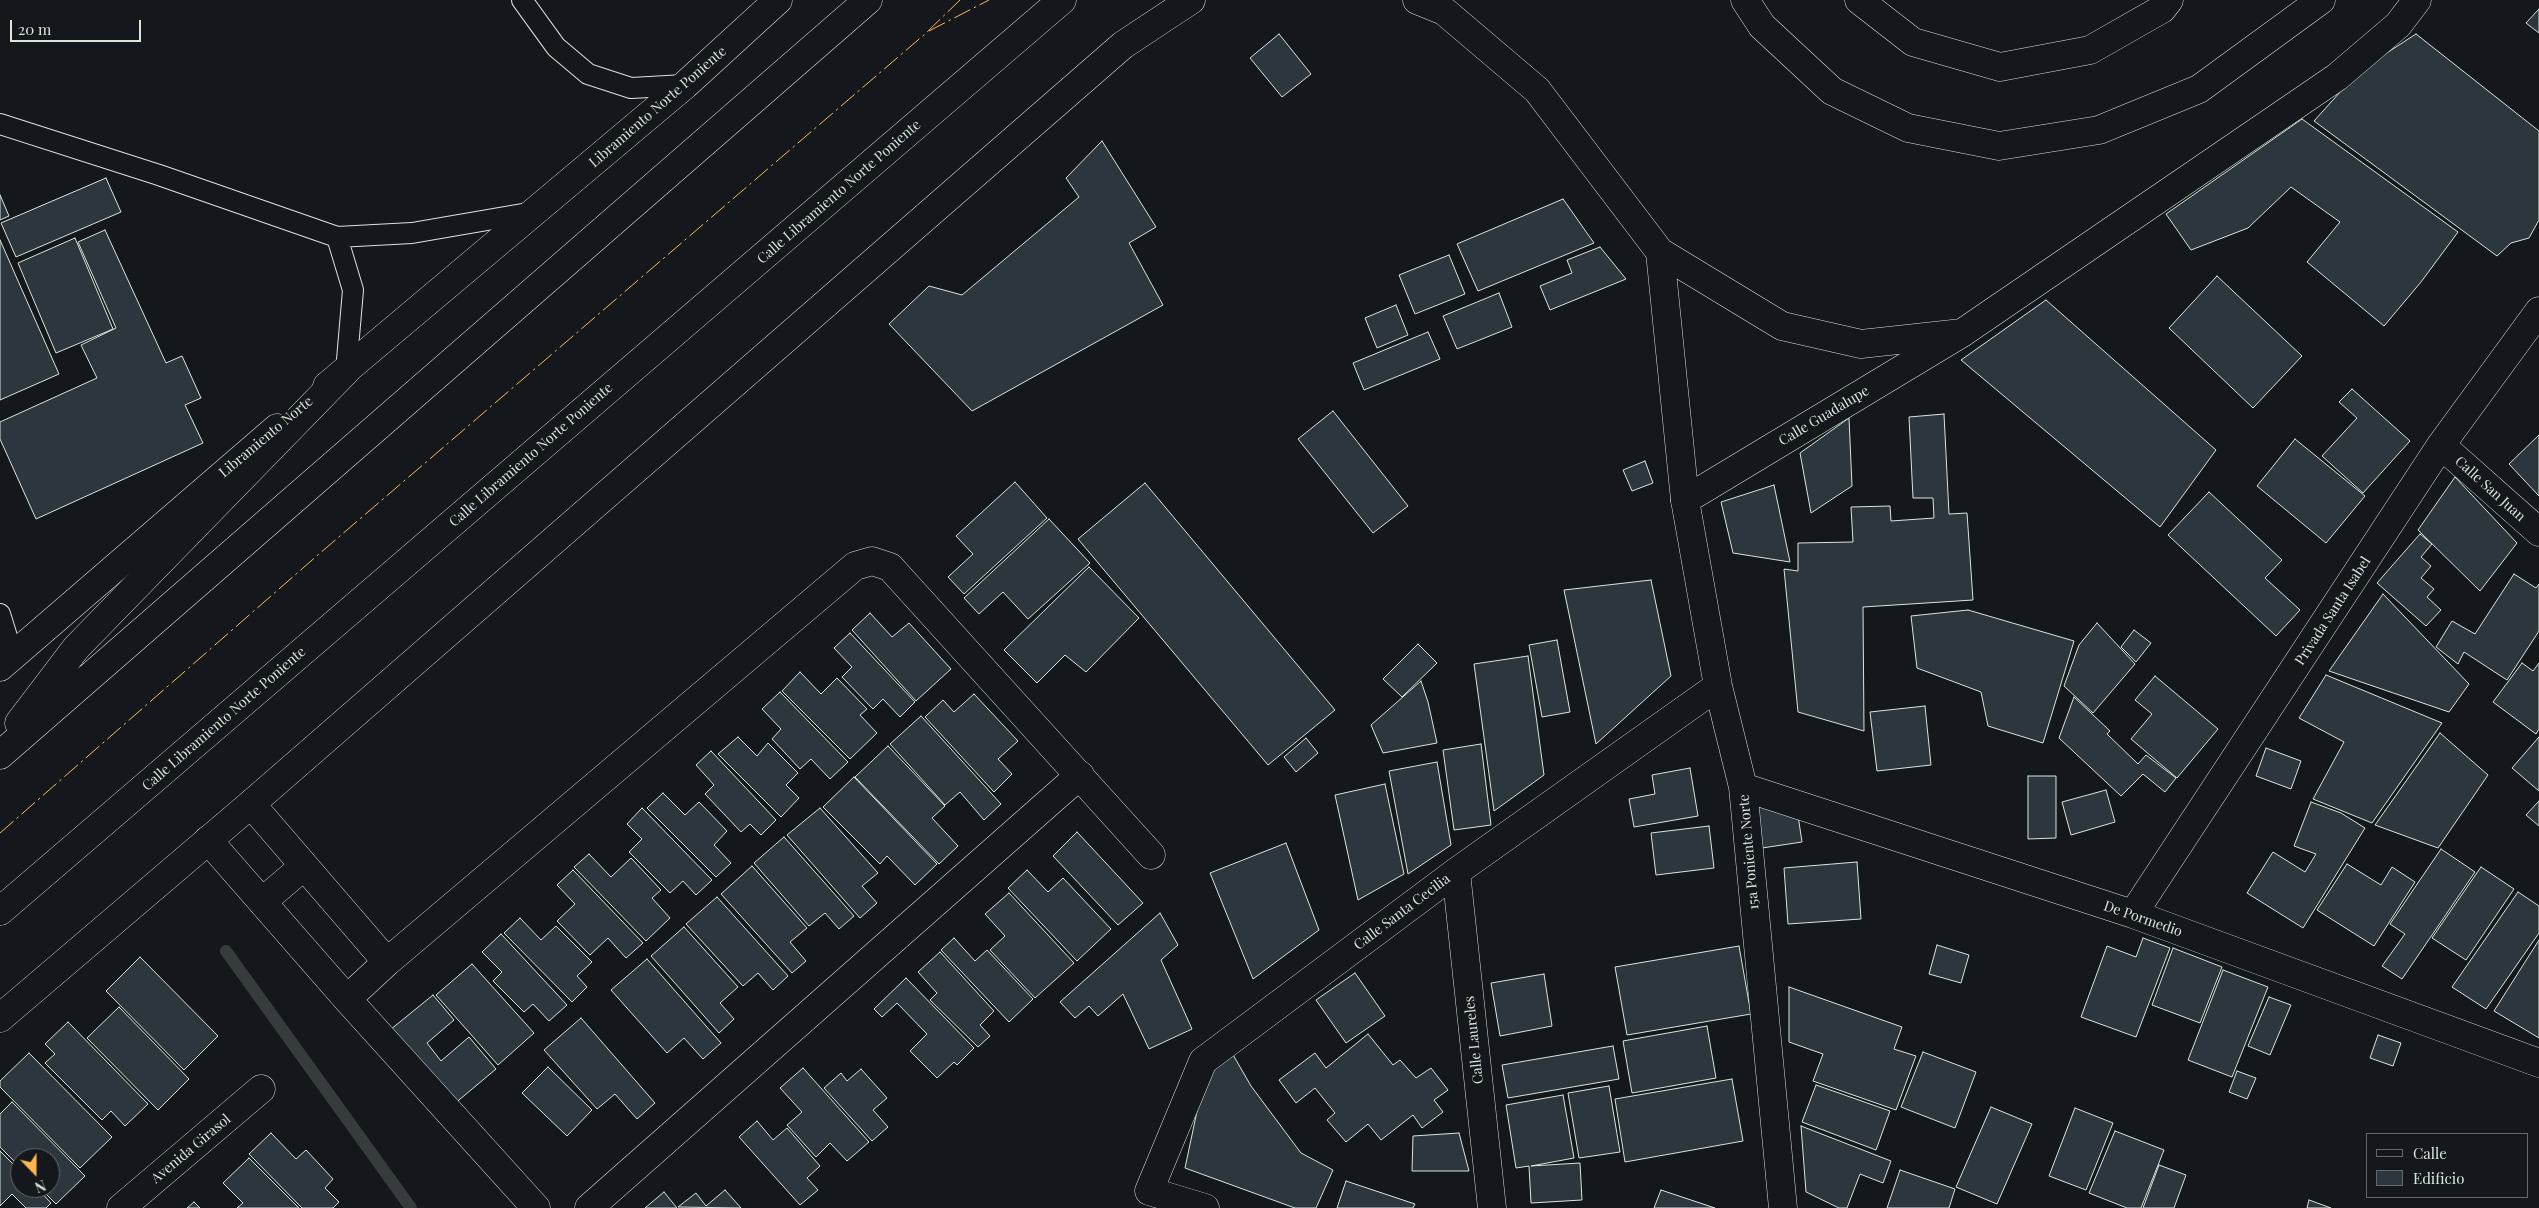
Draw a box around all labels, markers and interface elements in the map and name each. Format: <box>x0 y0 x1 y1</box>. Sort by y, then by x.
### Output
scale bar <box>12 10 144 42</box>
text: 20 m <box>18 19 51 39</box>
street label: Libramiento Norte Poniente <box>586 43 730 171</box>
street label: Calle Libramiento Norte Poniente <box>754 116 924 268</box>
street label: Calle Libramiento Norte Poniente <box>446 379 616 531</box>
street label: Calle Guadalupe <box>1776 382 1872 450</box>
street label: Libramiento Norte <box>216 393 316 481</box>
street label: Calle San Juan <box>2451 453 2529 525</box>
street label: Privada Santa Isabel <box>2292 554 2374 668</box>
street label: Calle Libramiento Norte Poniente <box>139 643 309 795</box>
street label: 15a Poniente Norte <box>1736 793 1762 911</box>
street label: Calle Santa Cecilia <box>1351 870 1453 954</box>
street label: De Pormedio <box>2101 898 2185 940</box>
street label: Calle Laureles <box>1461 995 1487 1085</box>
street label: Avenida Girasol <box>148 1111 234 1187</box>
legend <box>2366 1133 2529 1198</box>
text: Calle <box>2413 1143 2447 1163</box>
north arrow <box>10 1148 60 1198</box>
text: Edificio <box>2413 1168 2464 1188</box>
text: N <box>32 1176 49 1197</box>

